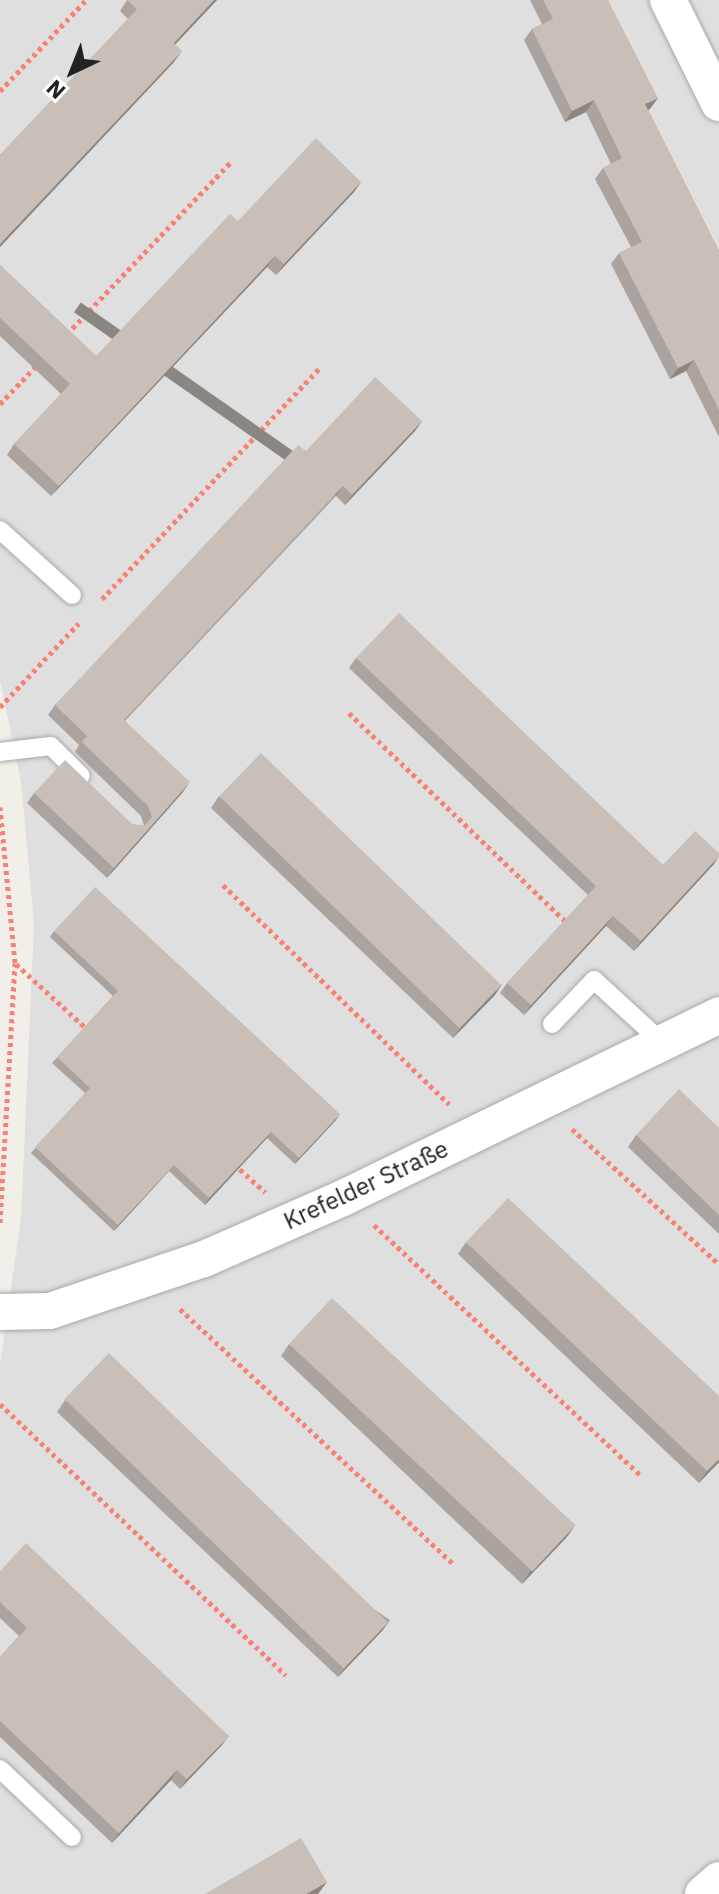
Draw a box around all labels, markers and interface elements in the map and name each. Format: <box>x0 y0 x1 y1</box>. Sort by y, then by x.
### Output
north arrow <box>32 32 112 112</box>
text: N <box>40 74 71 106</box>
street label: Krefelder Straße <box>279 1134 453 1236</box>

